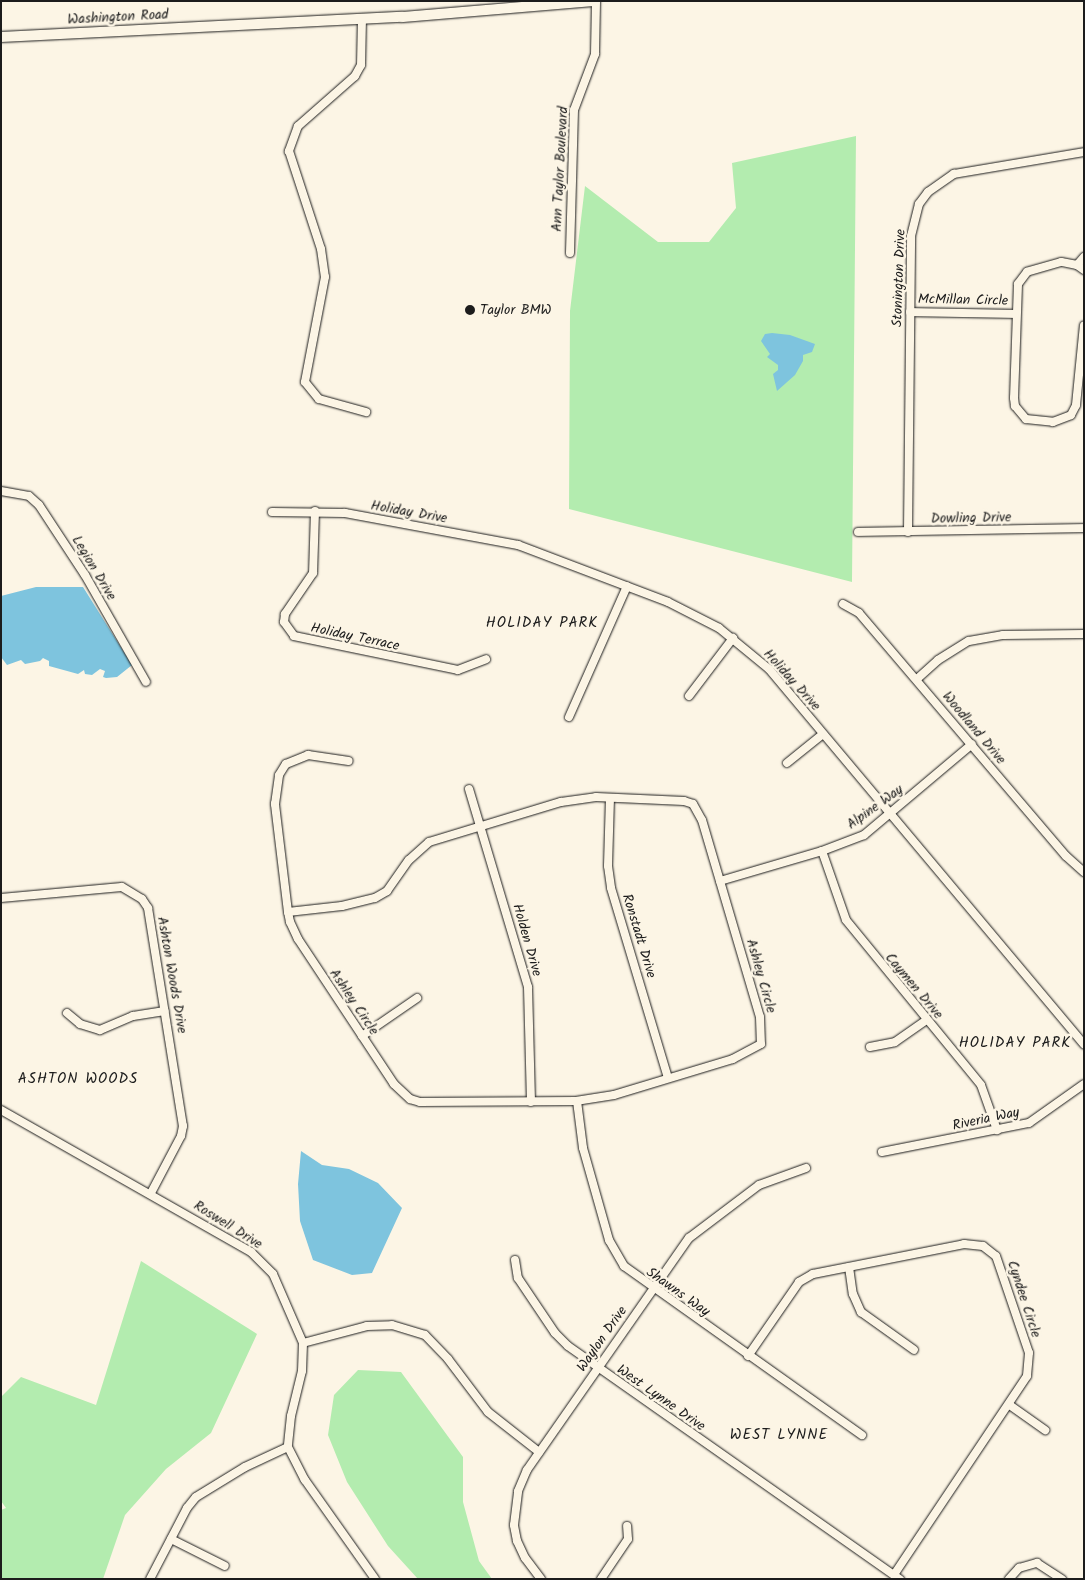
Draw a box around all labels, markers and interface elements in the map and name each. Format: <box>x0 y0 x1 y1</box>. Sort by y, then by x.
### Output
street label: Washington Road <box>67 6 169 28</box>
street label: Ann Taylor Boulevard <box>548 106 572 232</box>
street label: Stonington Drive <box>889 229 909 327</box>
street label: McMillan Circle <box>918 291 1008 309</box>
place label: Taylor BMW <box>480 302 552 318</box>
marker: Taylor BMW <box>464 304 476 316</box>
street label: Holiday Drive <box>369 497 449 527</box>
street label: Dowling Drive <box>931 509 1011 527</box>
street label: Legion Drive <box>68 533 120 603</box>
district label: HOLIDAY PARK <box>484 615 600 633</box>
street label: Holiday Terrace <box>309 619 401 655</box>
street label: Holiday Drive <box>760 646 824 714</box>
street label: Woodland Drive <box>939 688 1009 768</box>
street label: Alpine Way <box>844 781 906 833</box>
street label: Ronstadt Drive <box>618 892 660 980</box>
street label: Holden Drive <box>509 902 545 978</box>
street label: Ashton Woods Drive <box>153 915 191 1035</box>
street label: Ashley Circle <box>742 937 780 1015</box>
street label: Caymen Drive <box>881 949 947 1023</box>
street label: Ashley Circle <box>326 966 382 1038</box>
district label: HOLIDAY PARK <box>957 1035 1073 1053</box>
district label: ASHTON WOODS <box>16 1071 140 1089</box>
street label: Riveria Way <box>951 1104 1021 1134</box>
street label: Roswell Drive <box>191 1197 265 1253</box>
street label: Cyndee Circle <box>1004 1258 1044 1340</box>
street label: Shawns Way <box>643 1264 713 1320</box>
street label: Waylon Drive <box>573 1303 631 1375</box>
street label: West Lynne Drive <box>613 1361 709 1435</box>
district label: WEST LYNNE <box>729 1427 829 1445</box>

